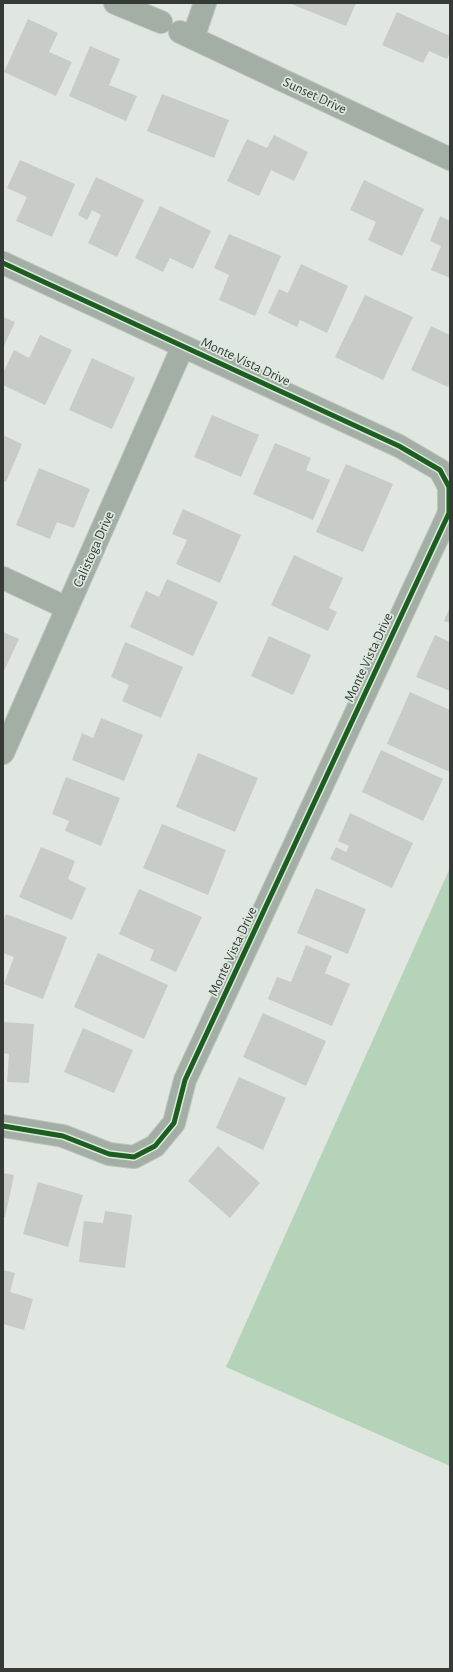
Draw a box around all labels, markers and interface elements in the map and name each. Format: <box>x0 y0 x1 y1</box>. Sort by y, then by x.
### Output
street label: Sunset Drive <box>281 75 349 117</box>
street label: Monte Vista Drive <box>199 335 292 389</box>
street label: Calistoga Drive <box>71 509 117 589</box>
street label: Monte Vista Drive <box>342 611 396 704</box>
street label: Monte Vista Drive <box>206 905 260 998</box>

